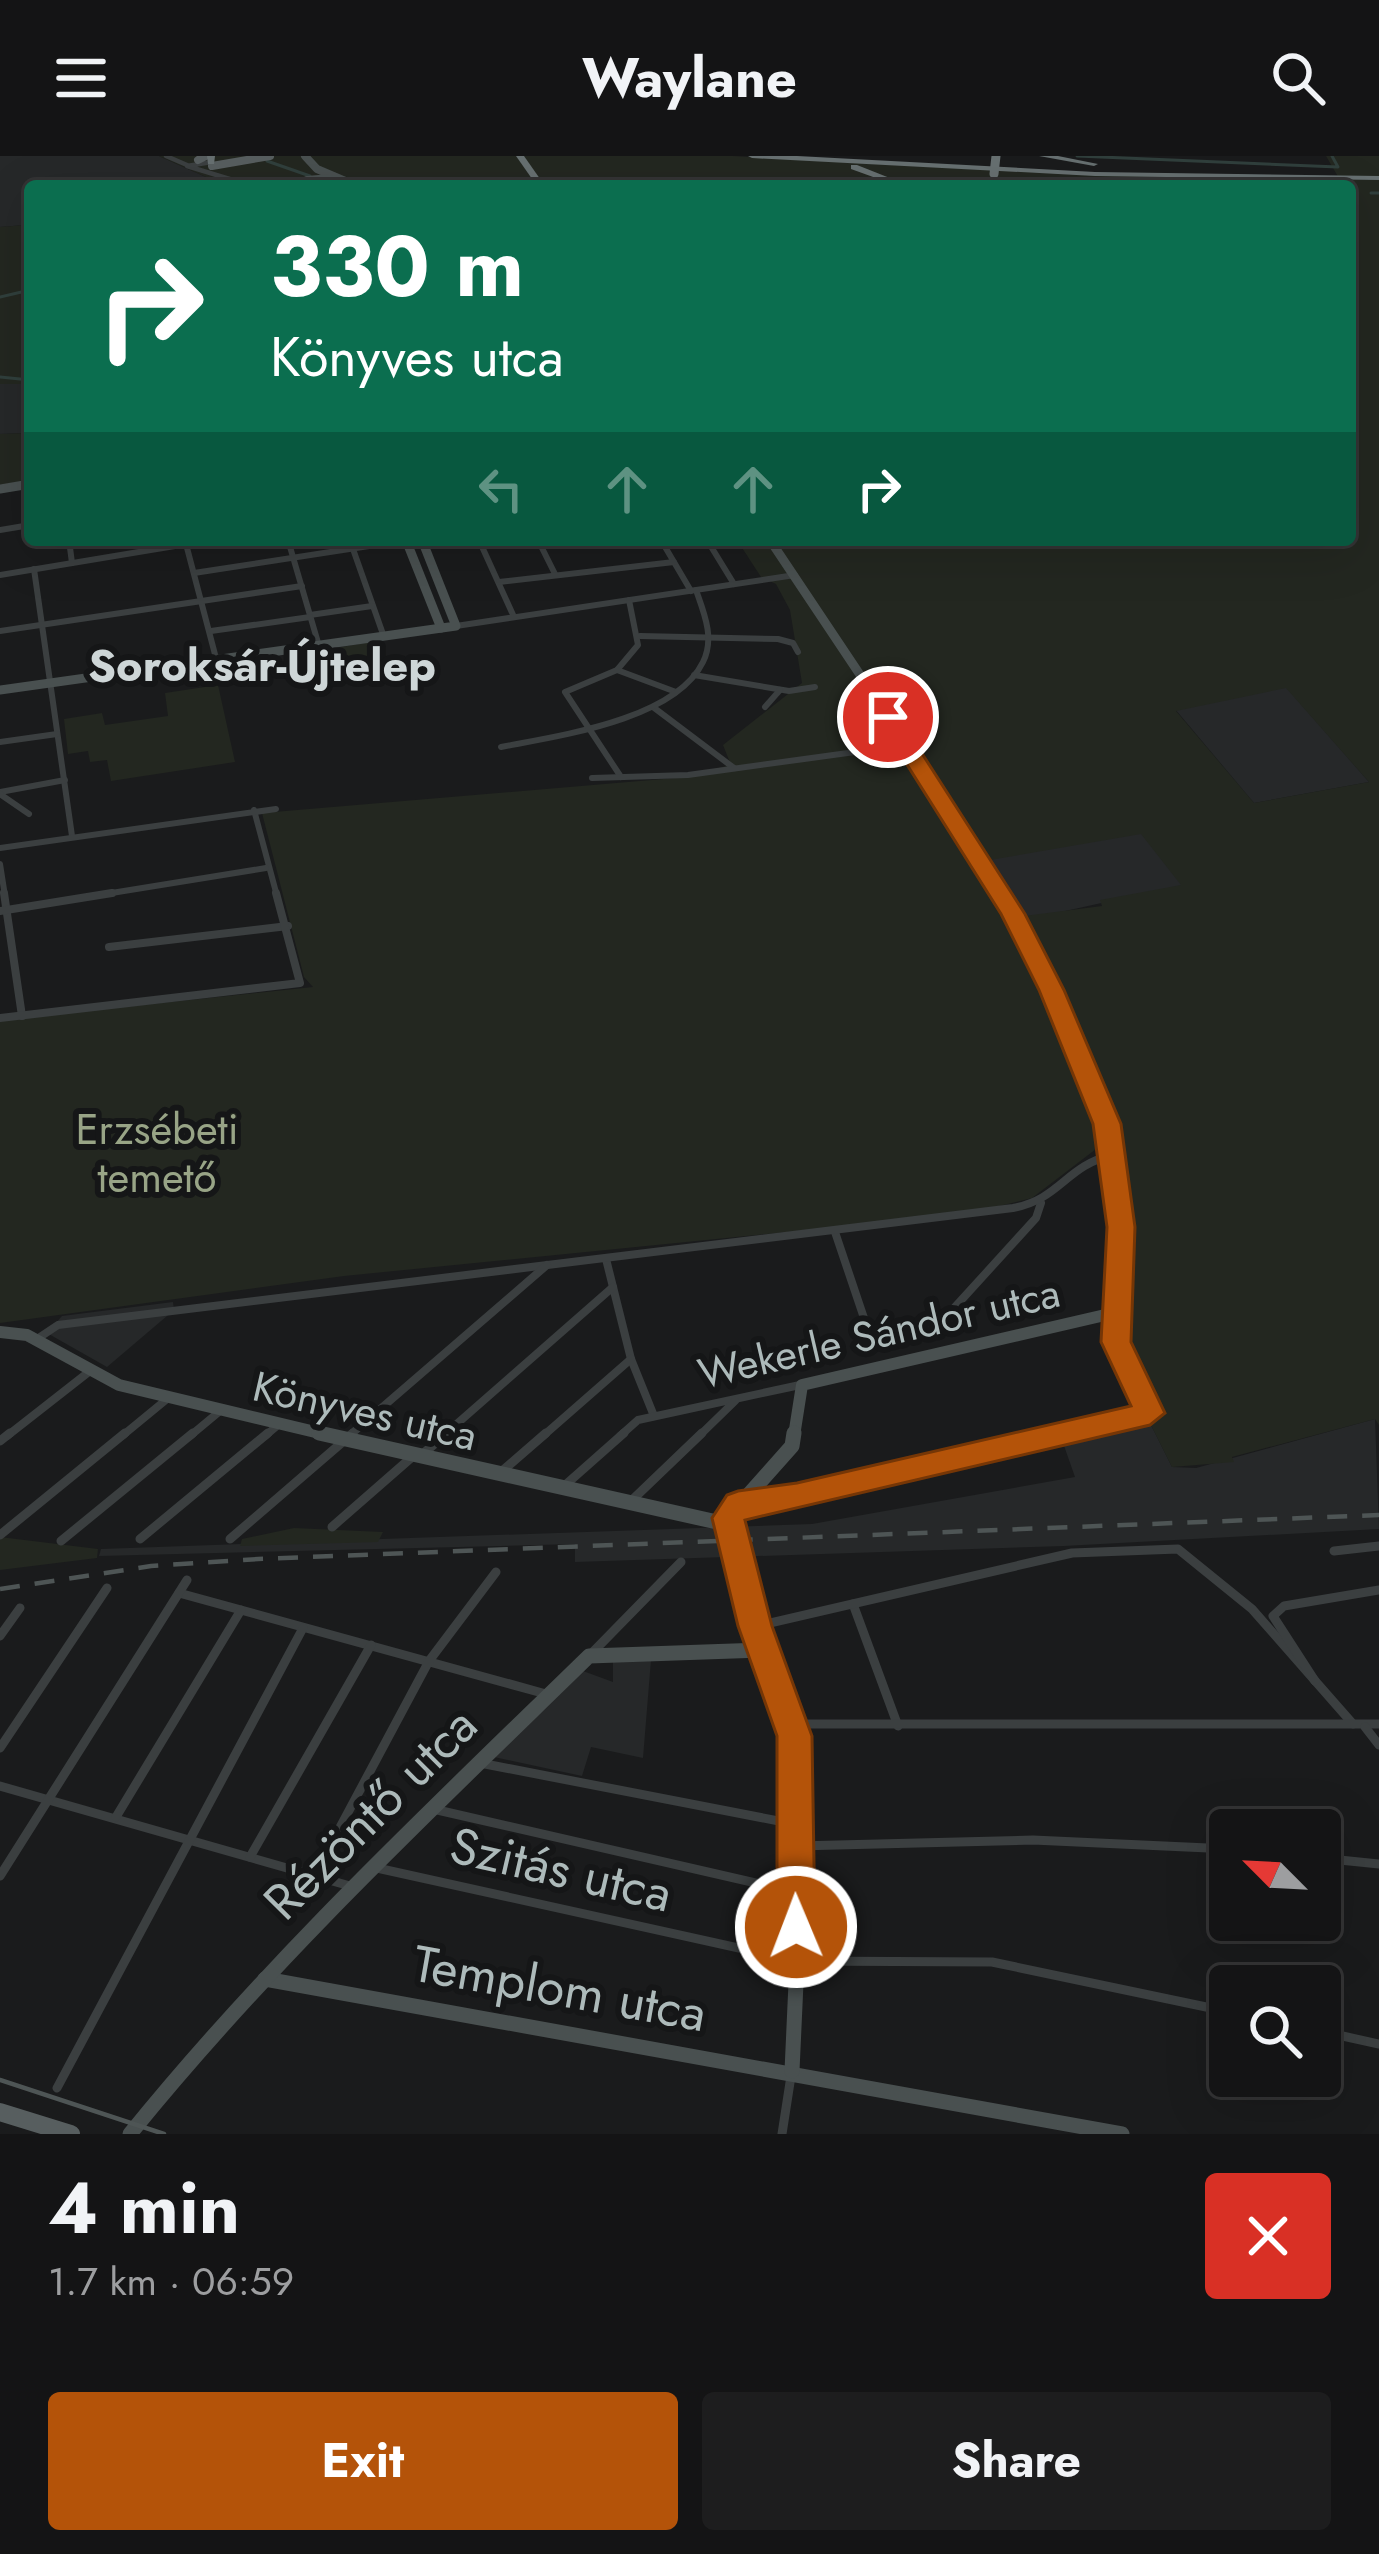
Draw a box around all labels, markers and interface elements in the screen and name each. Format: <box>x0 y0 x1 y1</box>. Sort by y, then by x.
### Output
text: Waylane <box>582 39 797 117</box>
icon: menu <box>48 45 114 111</box>
icon: search <box>1265 45 1331 111</box>
text: 330 m <box>270 206 524 328</box>
icon: right <box>72 228 228 384</box>
text: Könyves utca <box>270 318 564 396</box>
icon: left <box>468 456 534 522</box>
icon: ahead <box>594 456 660 522</box>
icon: ahead <box>720 456 786 522</box>
icon: right <box>846 456 912 522</box>
district label: Soroksár-Újtelep <box>88 633 436 698</box>
pin <box>837 666 939 768</box>
icon: arrive <box>855 684 921 750</box>
park label: Erzsébeti temető <box>75 1099 239 1208</box>
street label: Wekerle Sándor utca <box>692 1262 1066 1404</box>
street label: Könyves utca <box>247 1356 483 1466</box>
street label: Rézöntő utca <box>246 1689 494 1937</box>
street label: Szitás utca <box>443 1808 679 1930</box>
north arrow <box>1209 1809 1341 1941</box>
map controls <box>1209 1809 1341 2097</box>
position arrow <box>733 1864 859 1990</box>
street label: Templom utca <box>408 1926 712 2050</box>
button: search <box>1209 1965 1341 2097</box>
text: 4 min <box>48 2156 240 2260</box>
button: close <box>1205 2173 1331 2299</box>
text: 1.7 km · 06:59 <box>48 2253 294 2310</box>
button: Exit <box>48 2392 678 2530</box>
button: Share <box>702 2392 1331 2530</box>

